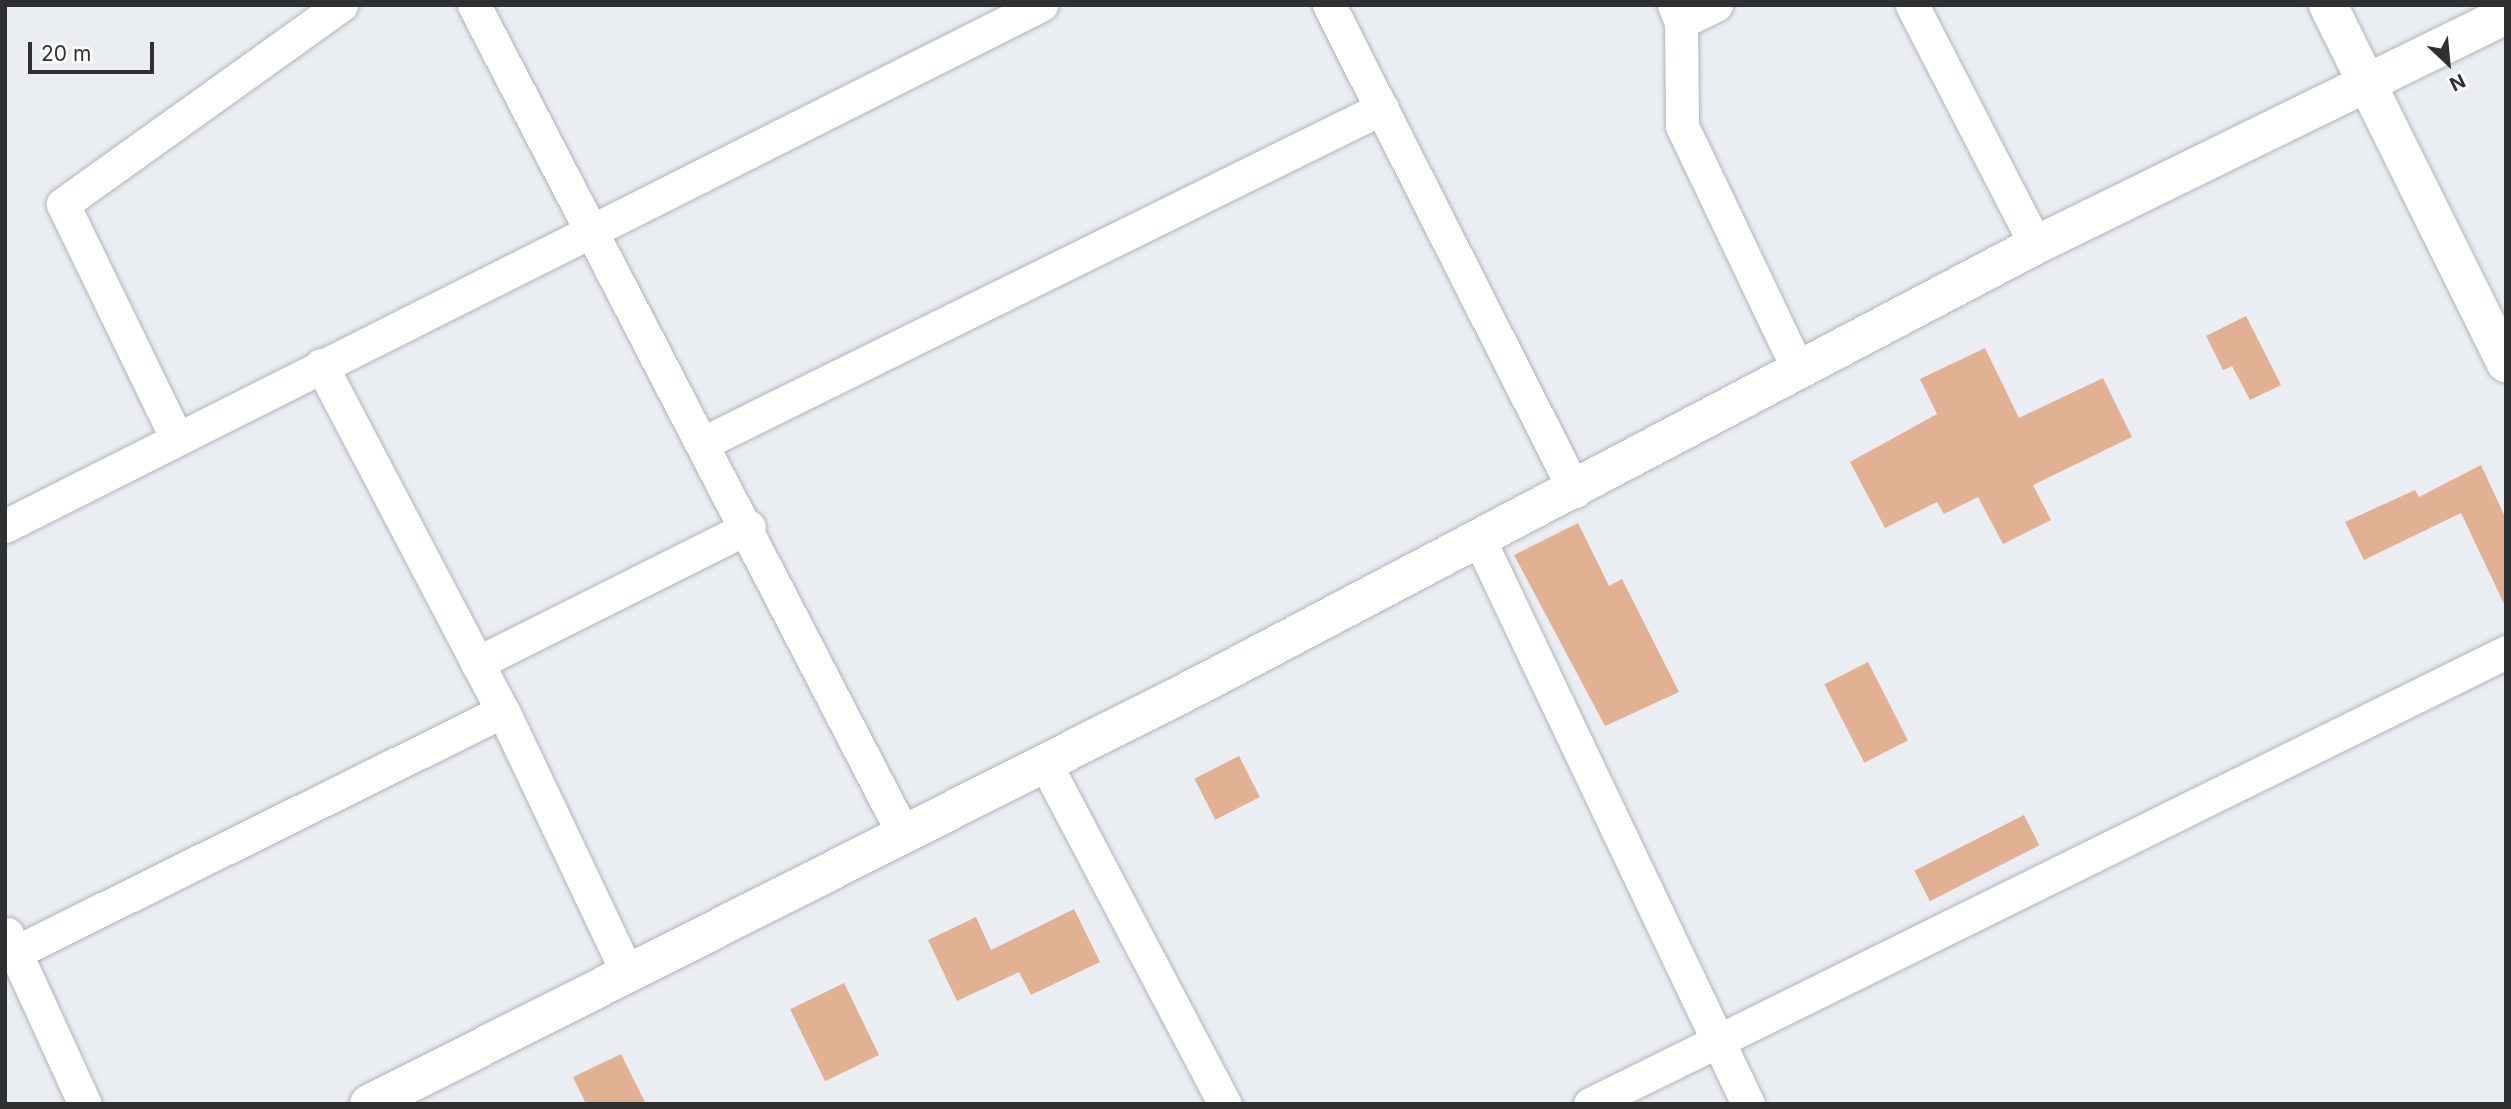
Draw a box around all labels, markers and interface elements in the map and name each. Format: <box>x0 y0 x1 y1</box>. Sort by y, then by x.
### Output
scale bar <box>32 28 158 72</box>
north arrow <box>2413 28 2483 98</box>
text: 20 m <box>41 41 91 66</box>
text: N <box>2446 69 2469 96</box>

